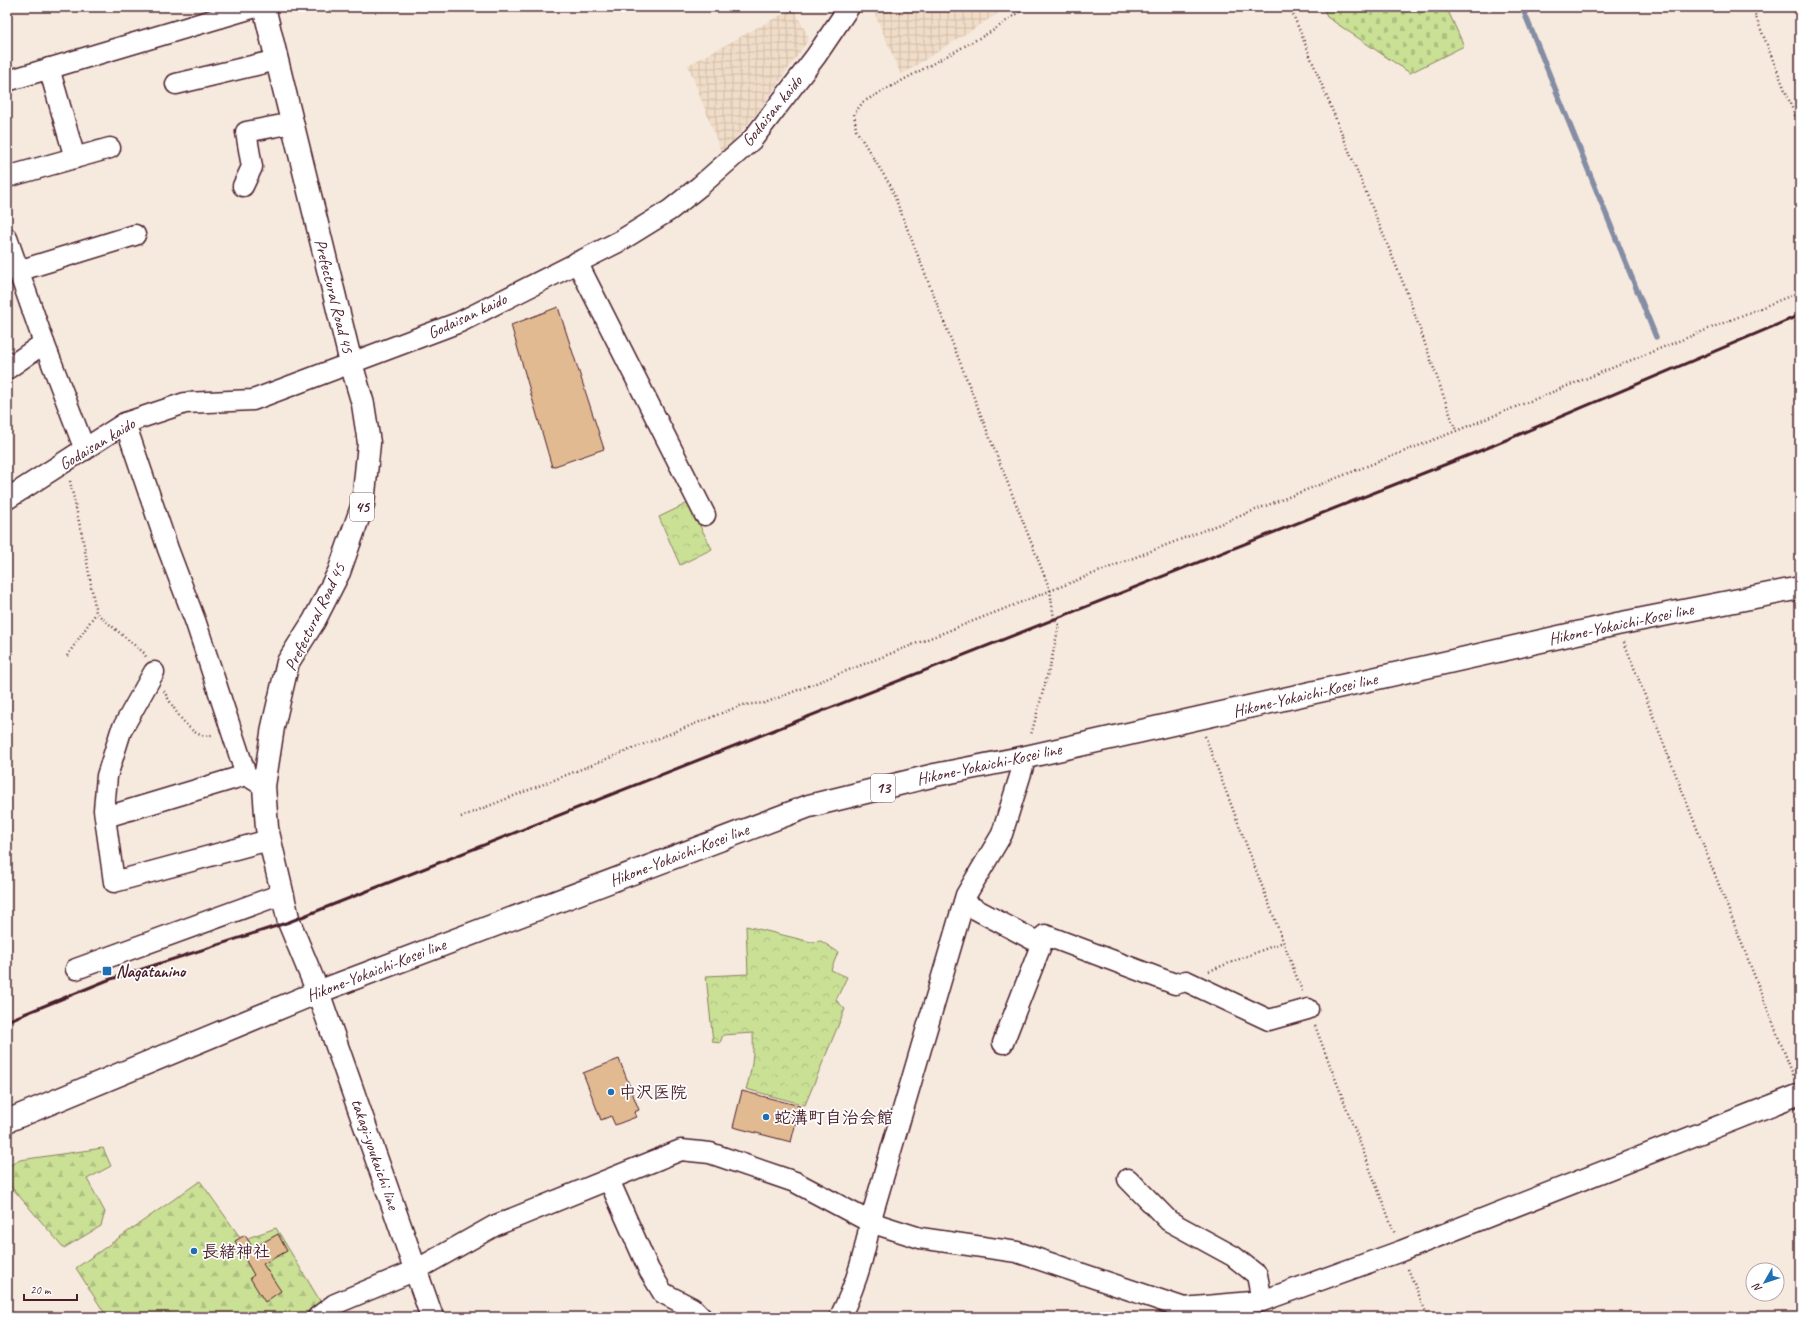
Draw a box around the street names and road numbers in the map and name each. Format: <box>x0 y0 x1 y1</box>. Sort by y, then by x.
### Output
street label: Godaisan kaido <box>737 71 807 151</box>
street label: Prefectural Road 45 <box>310 237 359 357</box>
street label: Godaisan kaido <box>424 288 511 343</box>
street label: Godaisan kaido <box>55 413 140 475</box>
road number: 45 <box>350 493 374 521</box>
street label: Prefectural Road 45 <box>280 559 351 674</box>
street label: Hikone-Yokaichi-Kosei line <box>1547 598 1697 650</box>
street label: Hikone-Yokaichi-Kosei line <box>1231 668 1381 722</box>
street label: Hikone-Yokaichi-Kosei line <box>915 738 1065 790</box>
road number: 13 <box>871 774 895 802</box>
street label: Hikone-Yokaichi-Kosei line <box>606 818 753 891</box>
street label: Hikone-Yokaichi-Kosei line <box>303 933 450 1006</box>
street label: takagi-youkaichi line <box>346 1096 404 1214</box>

